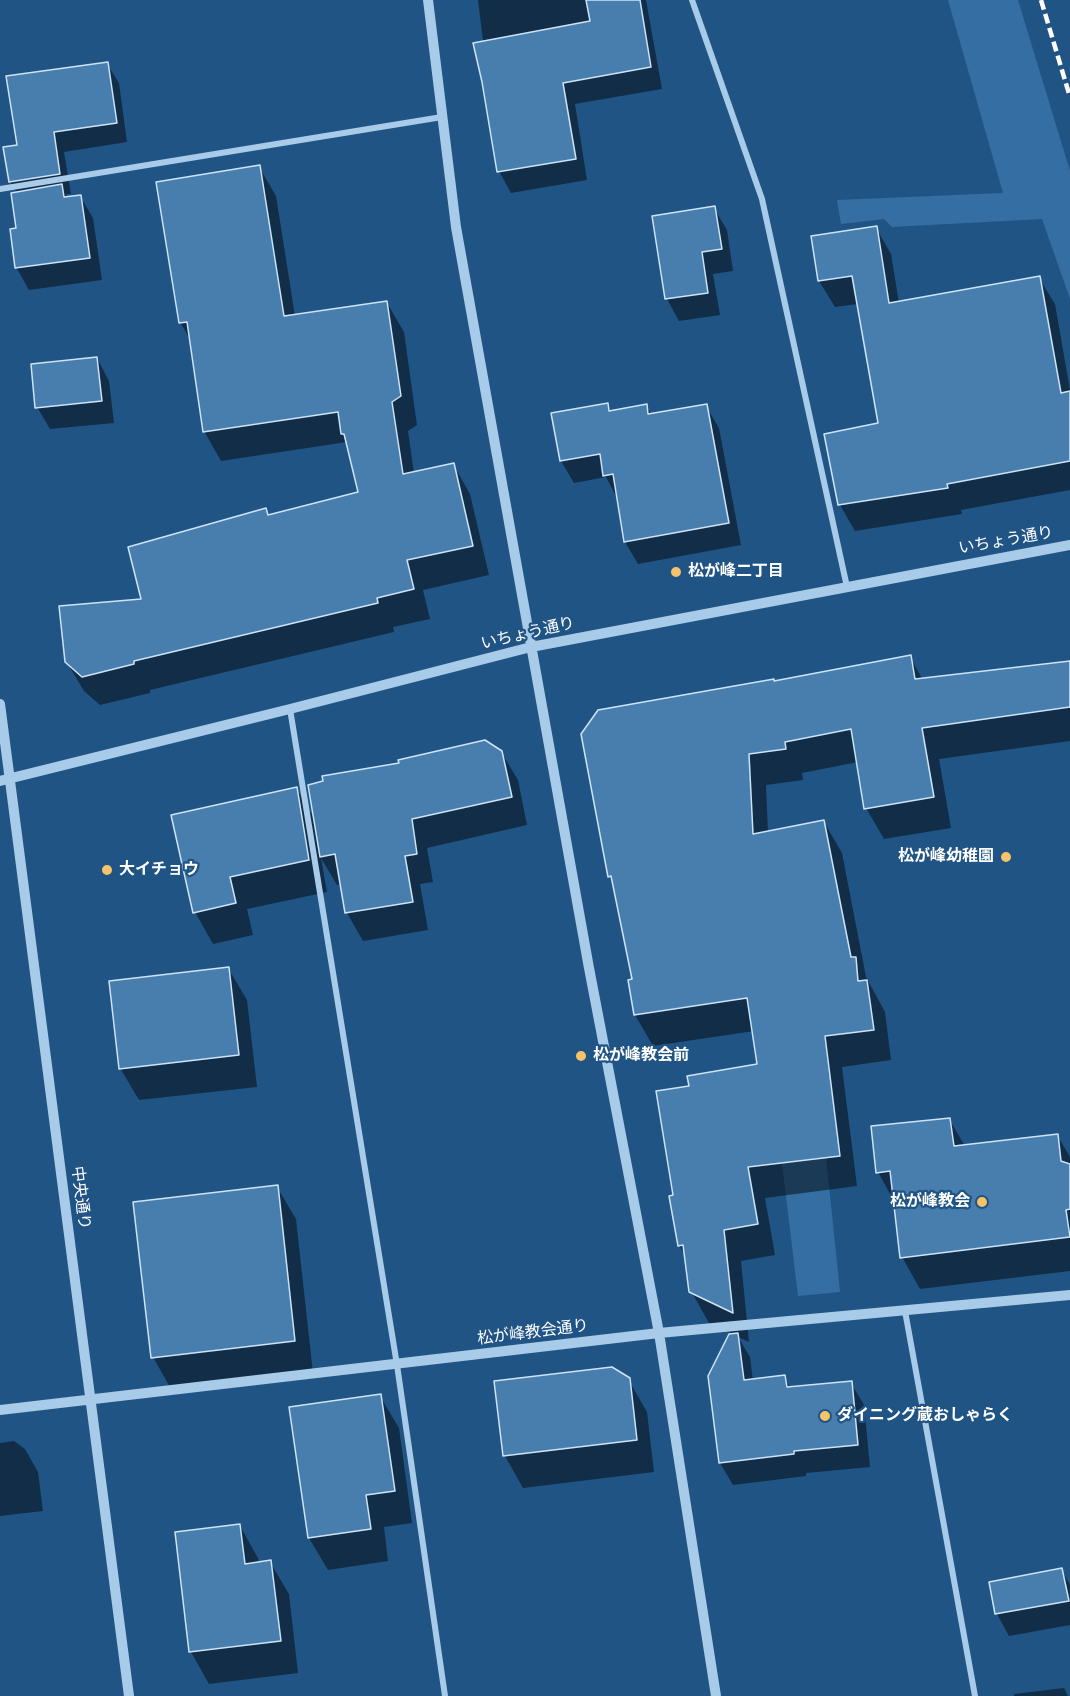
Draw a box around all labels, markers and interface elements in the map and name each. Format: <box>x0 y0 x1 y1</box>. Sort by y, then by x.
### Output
street label: いちょう通り <box>957 523 1055 559</box>
place label: 松が峰二丁目 <box>688 562 784 582</box>
marker: 松が峰二丁目 <box>669 565 683 579</box>
street label: いちょう通り <box>479 614 577 654</box>
place label: 松が峰幼稚園 <box>898 847 994 867</box>
marker: 松が峰幼稚園 <box>999 850 1013 864</box>
place label: 大イチョウ <box>119 860 199 880</box>
marker: 大イチョウ <box>100 863 114 877</box>
place label: 松が峰教会前 <box>593 1046 689 1066</box>
marker: 松が峰教会前 <box>574 1049 588 1063</box>
street label: 中央通り <box>67 1165 93 1231</box>
place label: 松が峰教会 <box>890 1192 970 1212</box>
marker: 松が峰教会 <box>975 1195 989 1209</box>
street label: 松が峰教会通り <box>476 1317 590 1349</box>
place label: ダイニング蔵おしゃらく <box>837 1406 1013 1426</box>
marker: ダイニング蔵おしゃらく <box>818 1409 832 1423</box>

